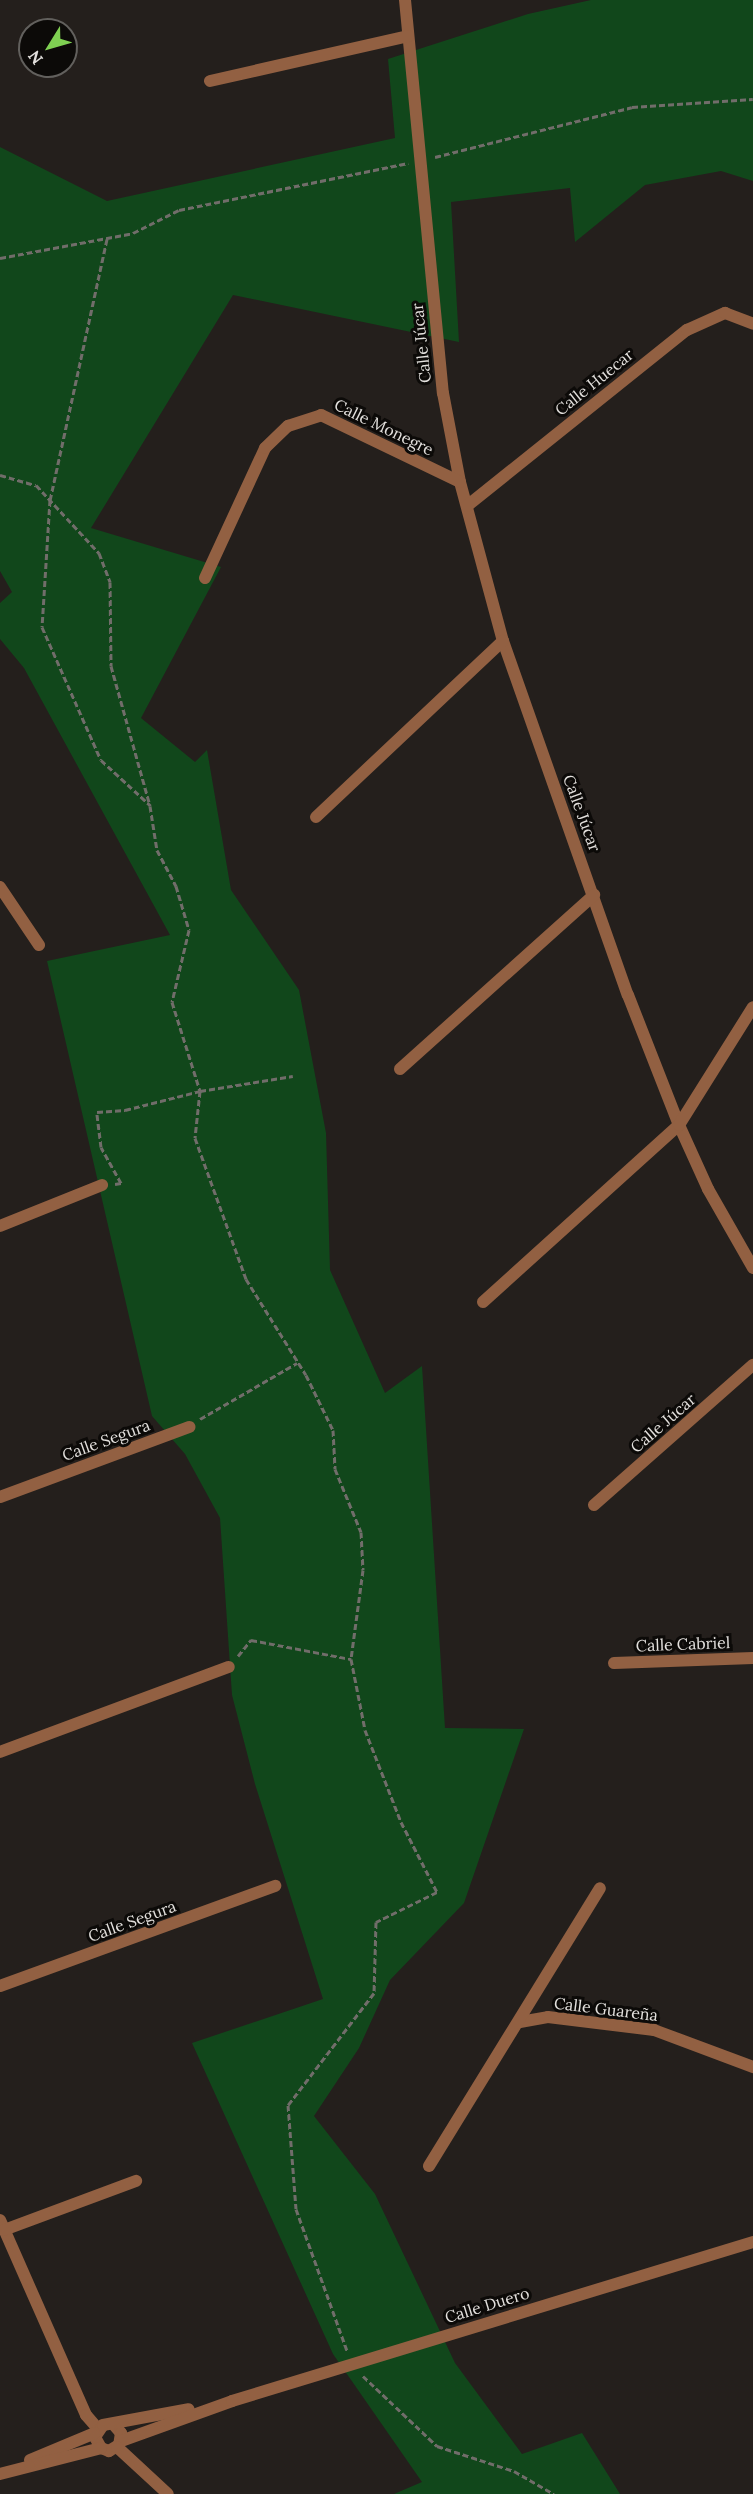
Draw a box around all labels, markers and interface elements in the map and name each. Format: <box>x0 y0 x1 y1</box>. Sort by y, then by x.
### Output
north arrow <box>18 18 78 78</box>
text: N <box>24 47 47 69</box>
street label: Calle Júcar <box>407 302 435 384</box>
street label: Calle Huecar <box>551 345 637 419</box>
street label: Calle Monegre <box>331 395 437 459</box>
street label: Calle Júcar <box>559 772 605 854</box>
street label: Calle Júcar <box>626 1389 700 1457</box>
street label: Calle Segura <box>59 1415 153 1465</box>
street label: Calle Cabriel <box>636 1633 730 1655</box>
street label: Calle Segura <box>85 1896 179 1946</box>
street label: Calle Guareña <box>553 1993 659 2025</box>
street label: Calle Duero <box>442 2283 532 2327</box>

